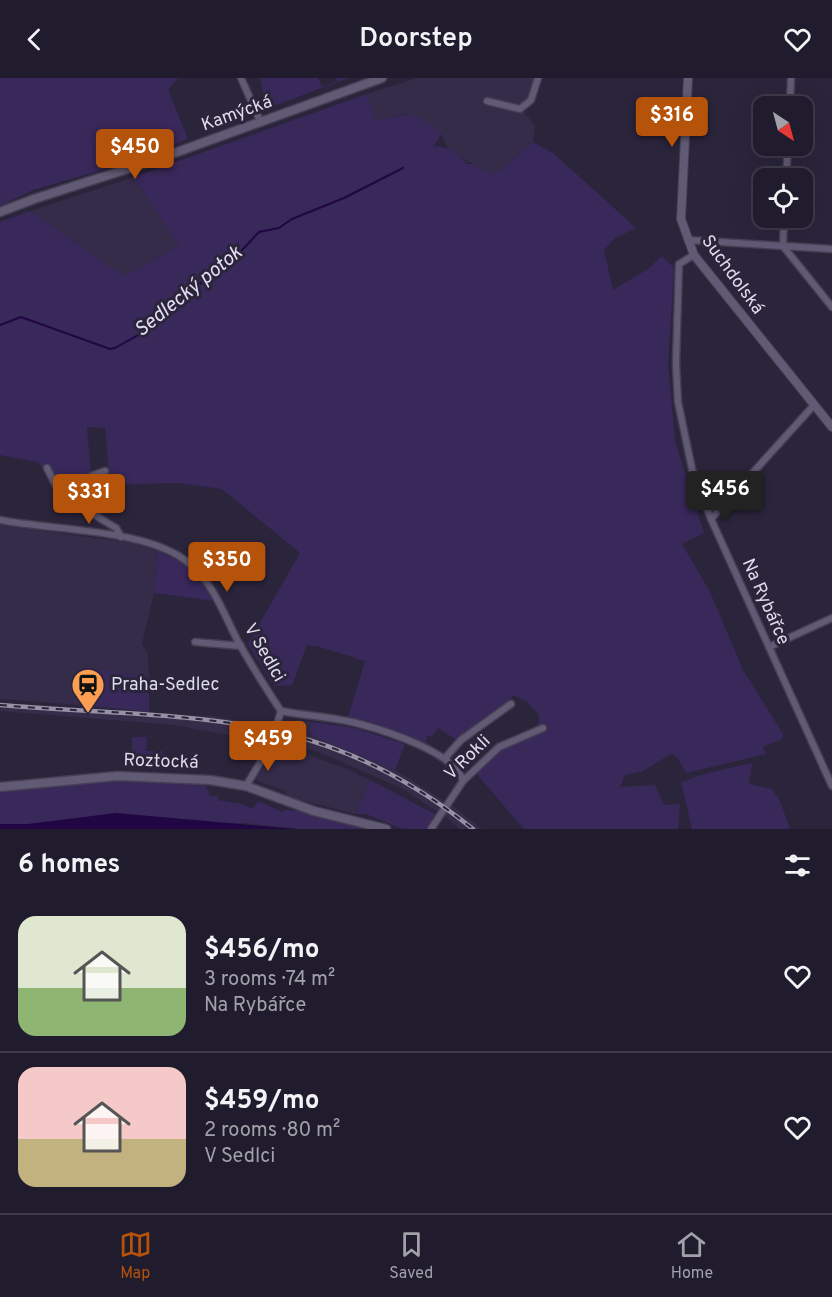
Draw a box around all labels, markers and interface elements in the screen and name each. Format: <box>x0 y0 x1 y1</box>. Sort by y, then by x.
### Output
text: Doorstep <box>359 22 473 56</box>
icon: back <box>18 23 51 56</box>
icon: heart <box>781 23 814 56</box>
street label: Kamýcká <box>199 91 275 137</box>
north arrow <box>753 96 813 156</box>
map controls <box>753 96 813 228</box>
pin: $316 <box>636 97 708 148</box>
text: $316 <box>650 103 694 129</box>
pin: $450 <box>99 129 171 180</box>
text: $450 <box>110 135 160 161</box>
button: locate <box>753 168 813 228</box>
street label: Suchdolská <box>695 231 769 319</box>
water label: Sedlecký potok <box>130 240 249 343</box>
pin: $456 <box>689 471 761 522</box>
pin: $331 <box>53 474 125 525</box>
text: $456 <box>700 477 750 503</box>
text: $331 <box>67 480 111 506</box>
pin: $350 <box>191 542 263 593</box>
text: $350 <box>202 548 252 574</box>
street label: Na Rybářce <box>736 555 794 649</box>
street label: V Sedlci <box>238 619 290 687</box>
station icon: Praha-Sedlec <box>70 667 106 714</box>
place label: Praha-Sedlec <box>111 674 219 697</box>
pin: $459 <box>232 721 304 772</box>
text: $459 <box>243 727 293 753</box>
street label: V Rokli <box>440 730 496 786</box>
street label: Roztocká <box>123 749 199 775</box>
text: 6 homes <box>18 849 120 882</box>
icon: filters <box>781 849 814 882</box>
text: $456/mo <box>204 934 320 967</box>
icon: home <box>66 940 138 1012</box>
icon: heart <box>781 960 814 993</box>
text: 3 rooms · 74 m² <box>204 967 335 993</box>
text: Na Rybářce <box>204 993 306 1019</box>
text: $459/mo <box>204 1085 320 1118</box>
icon: home <box>66 1091 138 1163</box>
icon: heart <box>781 1111 814 1144</box>
text: 2 rooms · 80 m² <box>204 1118 340 1144</box>
text: V Sedlci <box>204 1144 275 1170</box>
tab: Map <box>119 1228 152 1284</box>
tab: Saved <box>389 1228 433 1284</box>
tab: Home <box>671 1228 713 1284</box>

